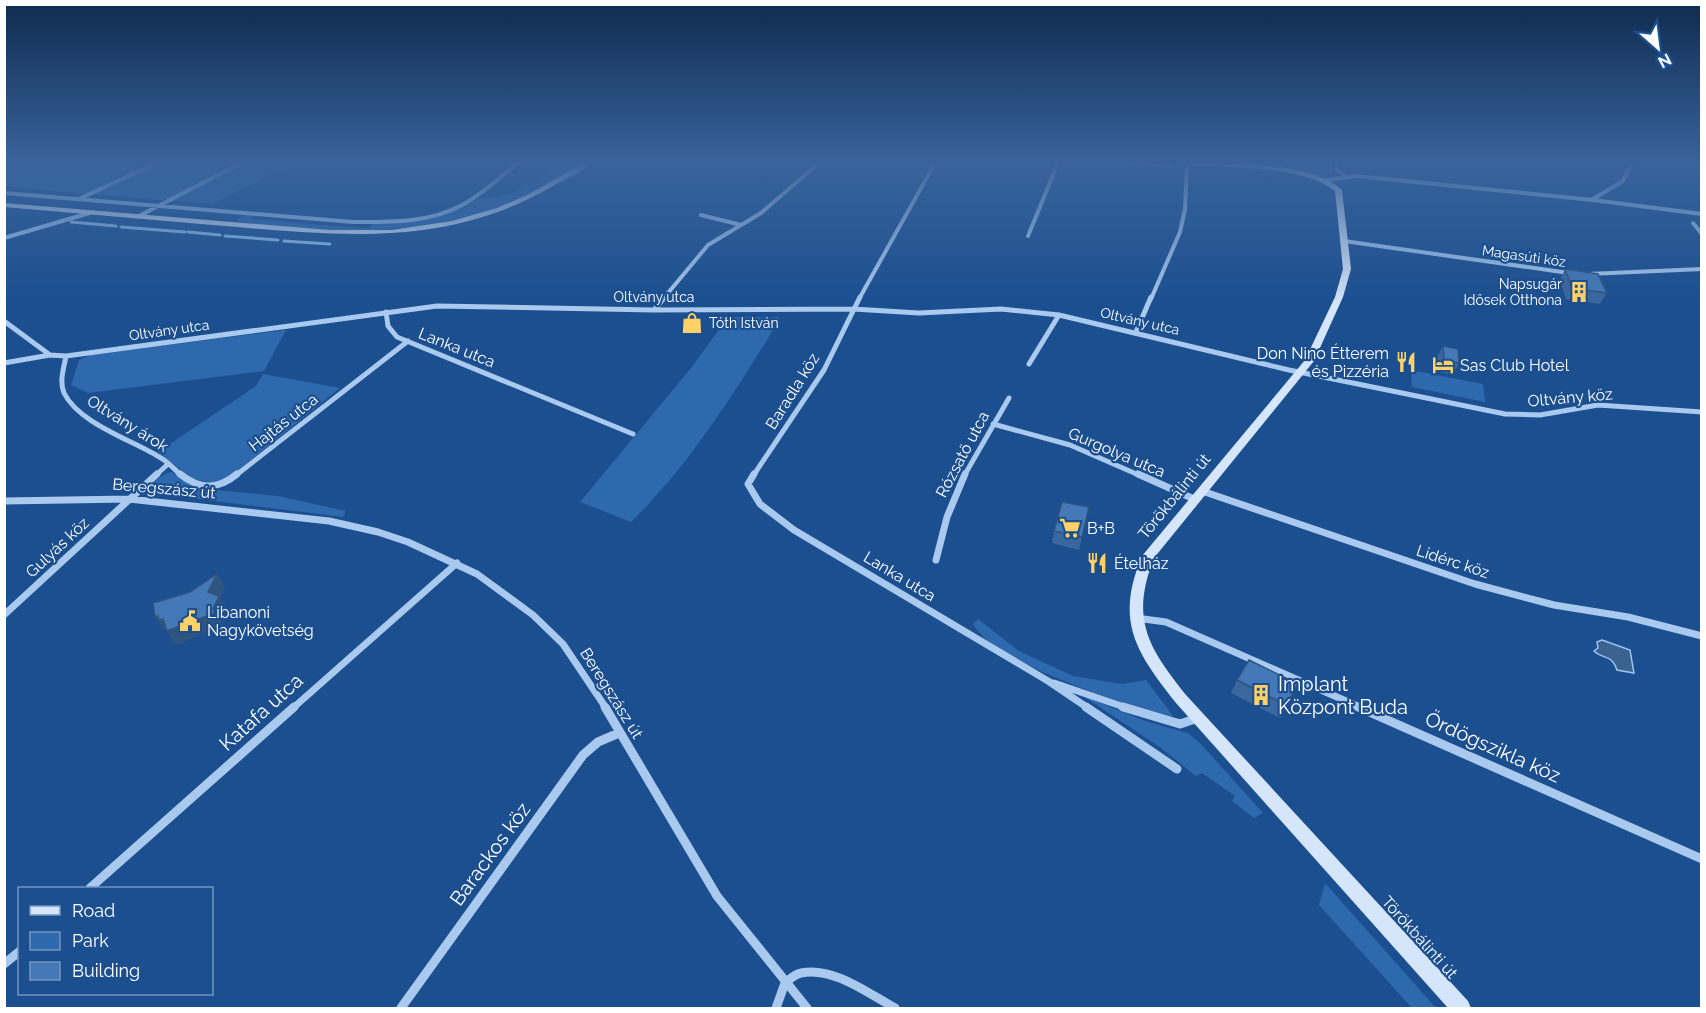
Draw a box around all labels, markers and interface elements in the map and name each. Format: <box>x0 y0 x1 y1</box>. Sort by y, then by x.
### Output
north arrow <box>1628 18 1688 78</box>
text: N <box>1655 50 1675 72</box>
street label: Magasúti köz <box>1481 242 1567 270</box>
place label: Napsugár Idősek Otthona <box>1463 276 1562 308</box>
building icon: Napsugár Idősek Otthona <box>1567 280 1591 304</box>
street label: Oltvány utca <box>614 289 694 305</box>
street label: Oltvány utca <box>1099 304 1181 338</box>
shop icon: Tóth István <box>680 311 704 335</box>
place label: Tóth István <box>709 315 779 331</box>
street label: Oltvány utca <box>128 316 210 344</box>
street label: Lanka utca <box>416 324 498 371</box>
place label: Don Nino Étterem és Pizzéria <box>1257 343 1389 381</box>
street label: Baradla köz <box>762 350 823 433</box>
restaurant icon: Don Nino Étterem és Pizzéria <box>1394 350 1418 374</box>
hotel icon: Sas Club Hotel <box>1431 353 1455 377</box>
place label: Sas Club Hotel <box>1460 356 1570 375</box>
street label: Oltvány köz <box>1527 384 1614 411</box>
street label: Hajtás utca <box>245 390 322 455</box>
street label: Oltvány árok <box>84 391 172 456</box>
street label: Rózsatő utca <box>932 408 993 501</box>
street label: Gurgolya utca <box>1066 424 1168 481</box>
street label: Törökbálinti út <box>1134 449 1215 543</box>
street label: Beregszász út <box>112 475 217 503</box>
street label: Gulyás köz <box>22 513 93 581</box>
supermarket icon: B+B <box>1058 516 1082 540</box>
place label: B+B <box>1087 519 1115 538</box>
street label: Lidérc köz <box>1414 541 1492 582</box>
street label: Lanka utca <box>860 547 939 605</box>
restaurant icon: Ételház <box>1085 551 1109 575</box>
place label: Ételház <box>1114 553 1169 573</box>
place label: Libanoni Nagykövetség <box>207 603 314 640</box>
public building icon: Libanoni Nagykövetség <box>178 609 202 633</box>
street label: Beregszász út <box>576 644 647 743</box>
street label: Katafa utca <box>214 668 308 756</box>
place label: Implant Központ Buda <box>1278 672 1408 719</box>
building icon: Implant Központ Buda <box>1249 683 1273 707</box>
street label: Ördögszikla köz <box>1421 706 1565 788</box>
street label: Barackos köz <box>445 798 535 910</box>
legend <box>18 887 213 995</box>
street label: Törökbálinti út <box>1378 892 1462 983</box>
text: Road <box>72 900 115 921</box>
text: Park <box>72 930 109 951</box>
text: Building <box>72 960 140 981</box>

